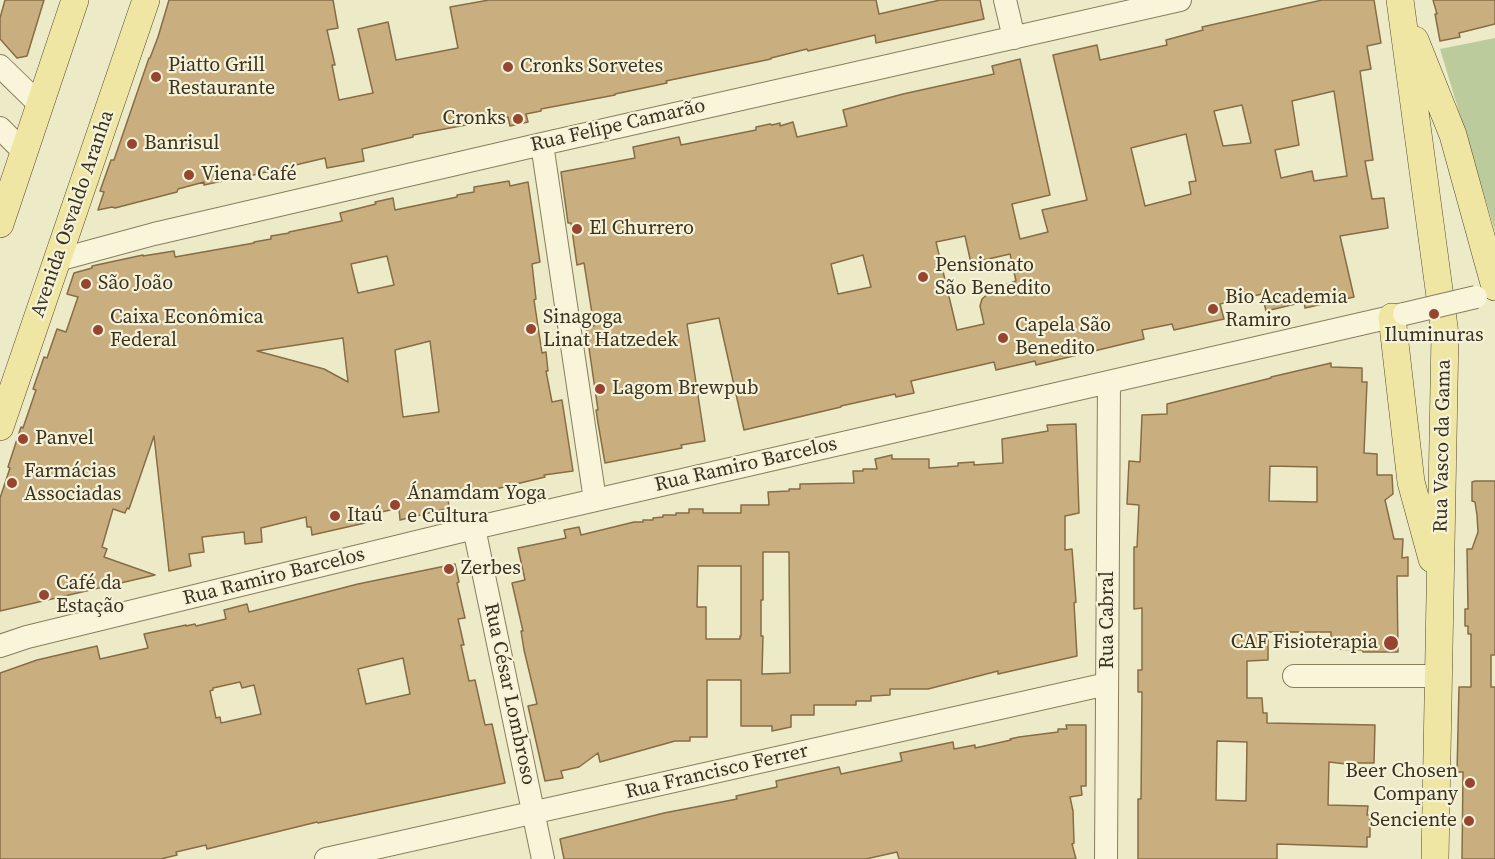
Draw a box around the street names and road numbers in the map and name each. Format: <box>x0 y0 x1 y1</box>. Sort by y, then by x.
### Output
street label: Rua Felipe Camarão <box>528 94 708 158</box>
street label: Avenida Osvaldo Aranha <box>26 107 120 321</box>
street label: Rua Vasco da Gama <box>1429 359 1457 533</box>
street label: Rua Ramiro Barcelos <box>652 432 840 498</box>
street label: Rua Ramiro Barcelos <box>181 543 367 611</box>
street label: Rua Cabral <box>1096 571 1120 669</box>
street label: Rua César Lombroso <box>478 601 540 787</box>
street label: Rua Francisco Ferrer <box>623 739 811 805</box>

